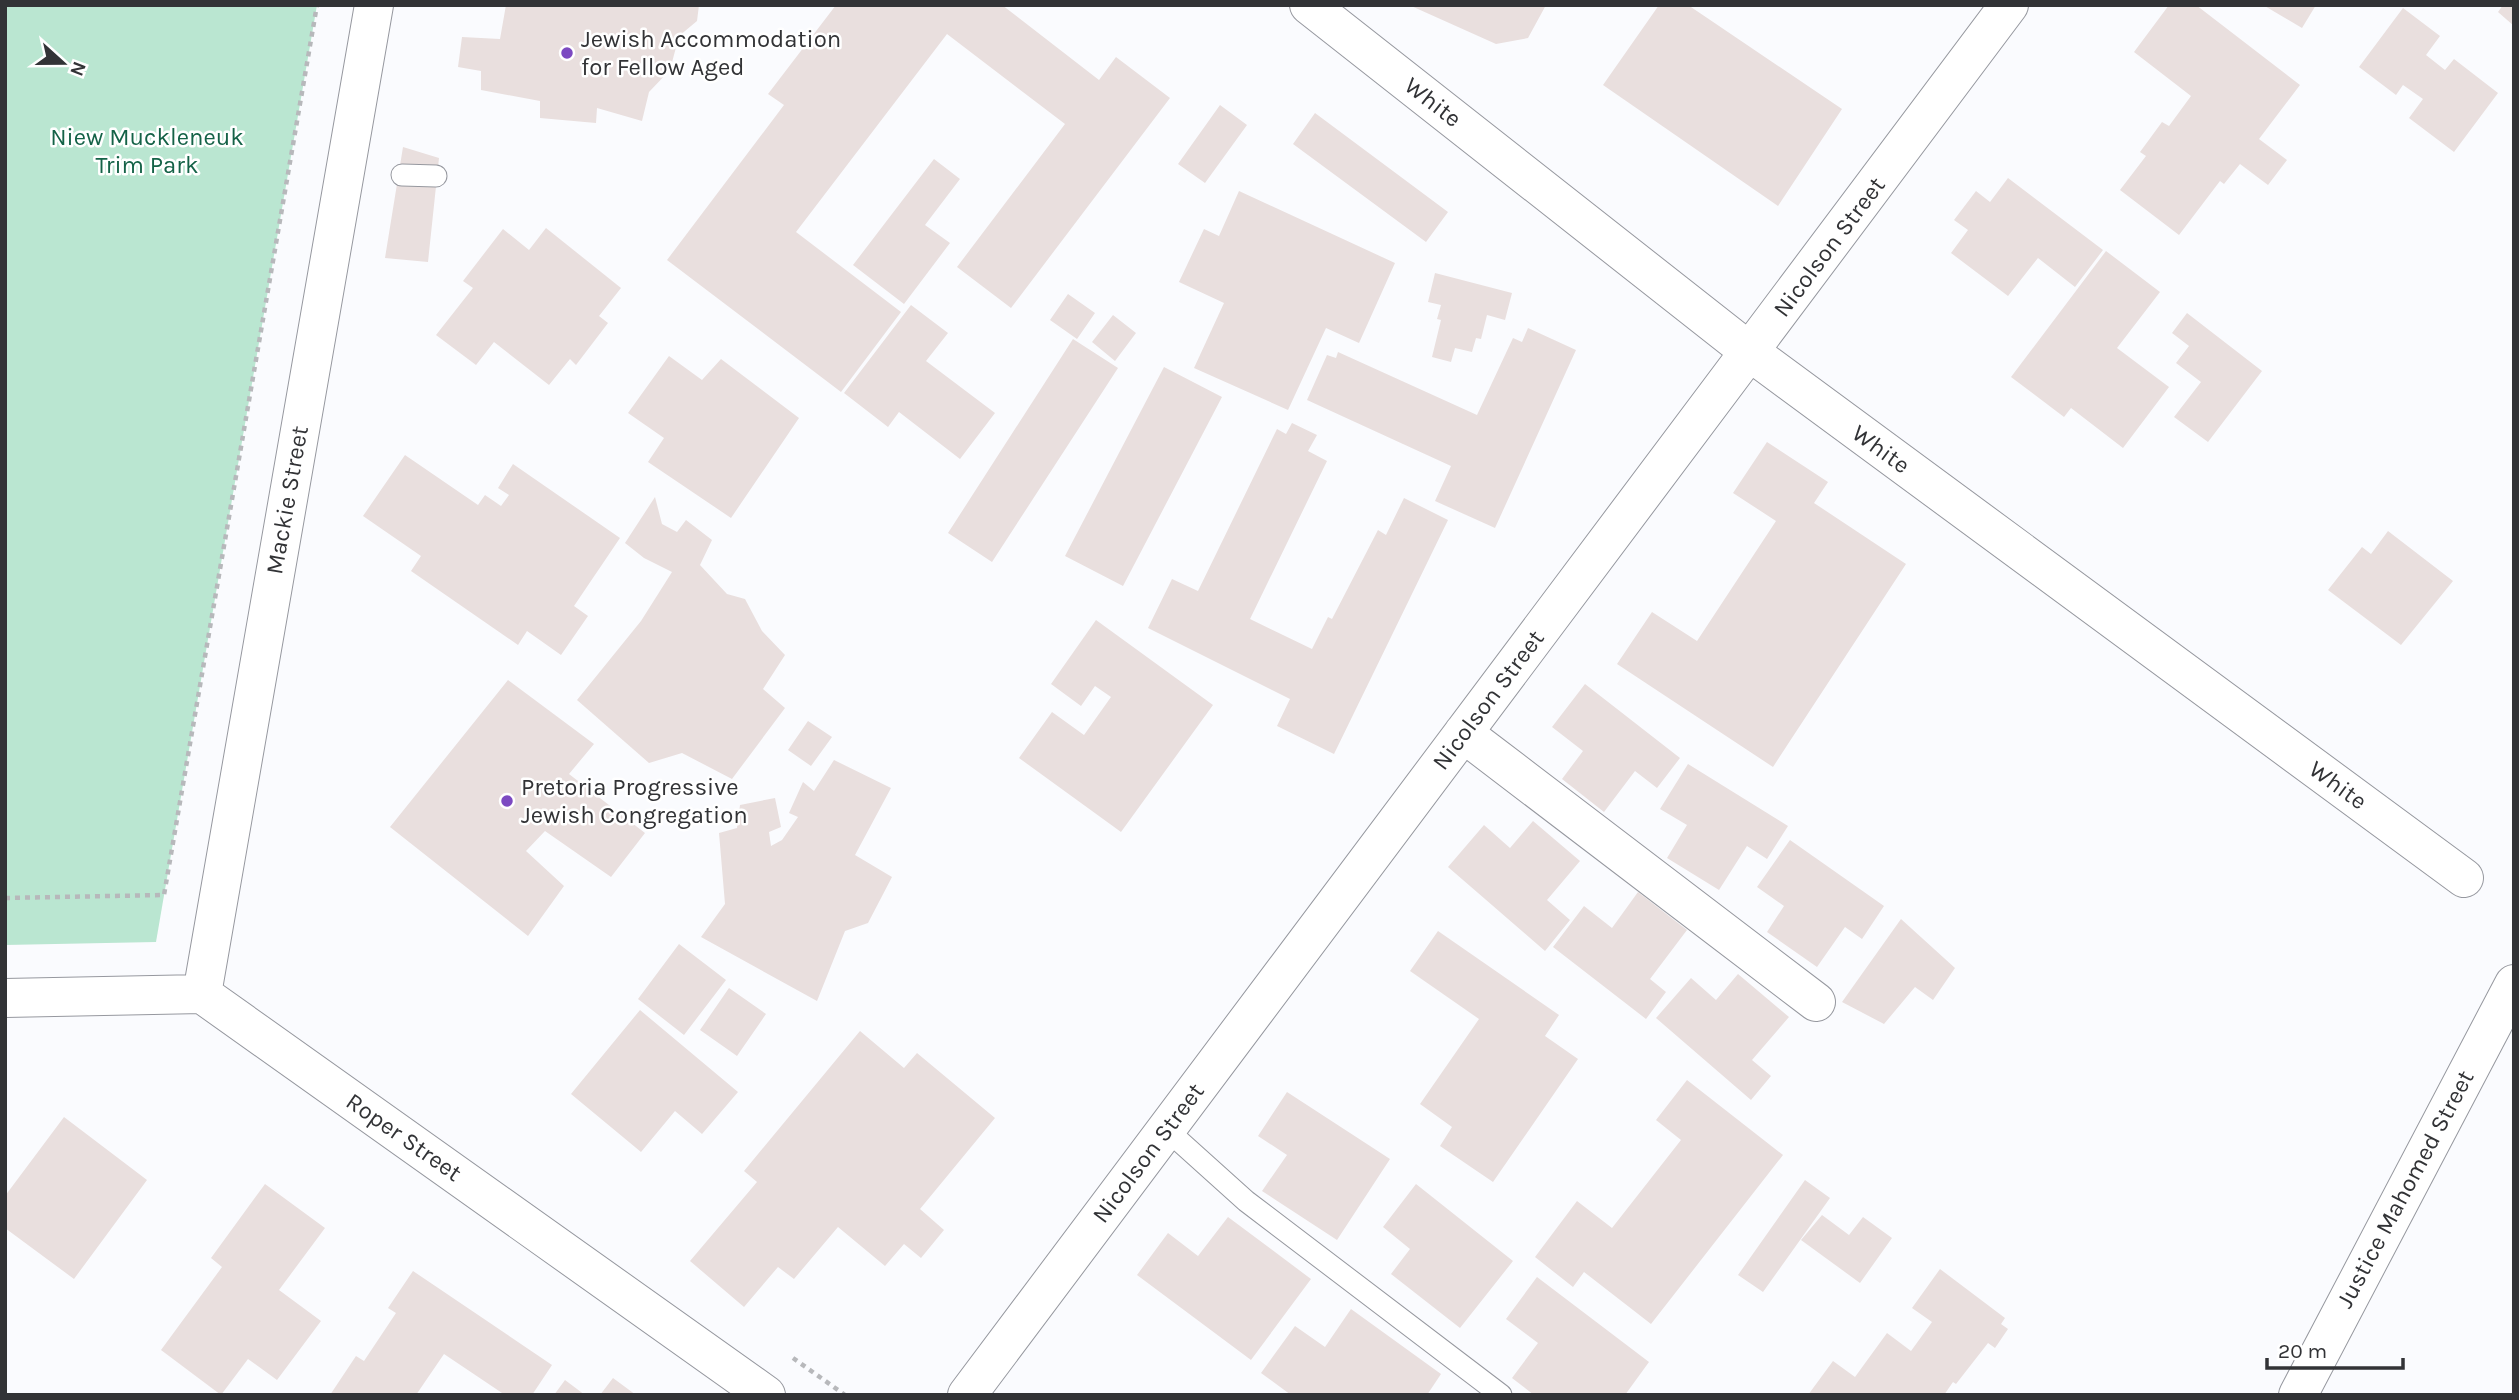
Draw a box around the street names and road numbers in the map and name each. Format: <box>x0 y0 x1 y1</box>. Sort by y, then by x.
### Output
street label: White <box>1399 71 1467 133</box>
street label: Nicolson Street <box>1767 172 1891 322</box>
street label: White <box>1847 419 1915 479</box>
street label: Mackie Street <box>260 423 314 577</box>
street label: Nicolson Street <box>1426 625 1550 775</box>
street label: White <box>2304 755 2372 815</box>
street label: Justice Mahomed Street <box>2330 1065 2480 1313</box>
street label: Nicolson Street <box>1086 1078 1210 1228</box>
street label: Roper Street <box>341 1087 467 1187</box>

